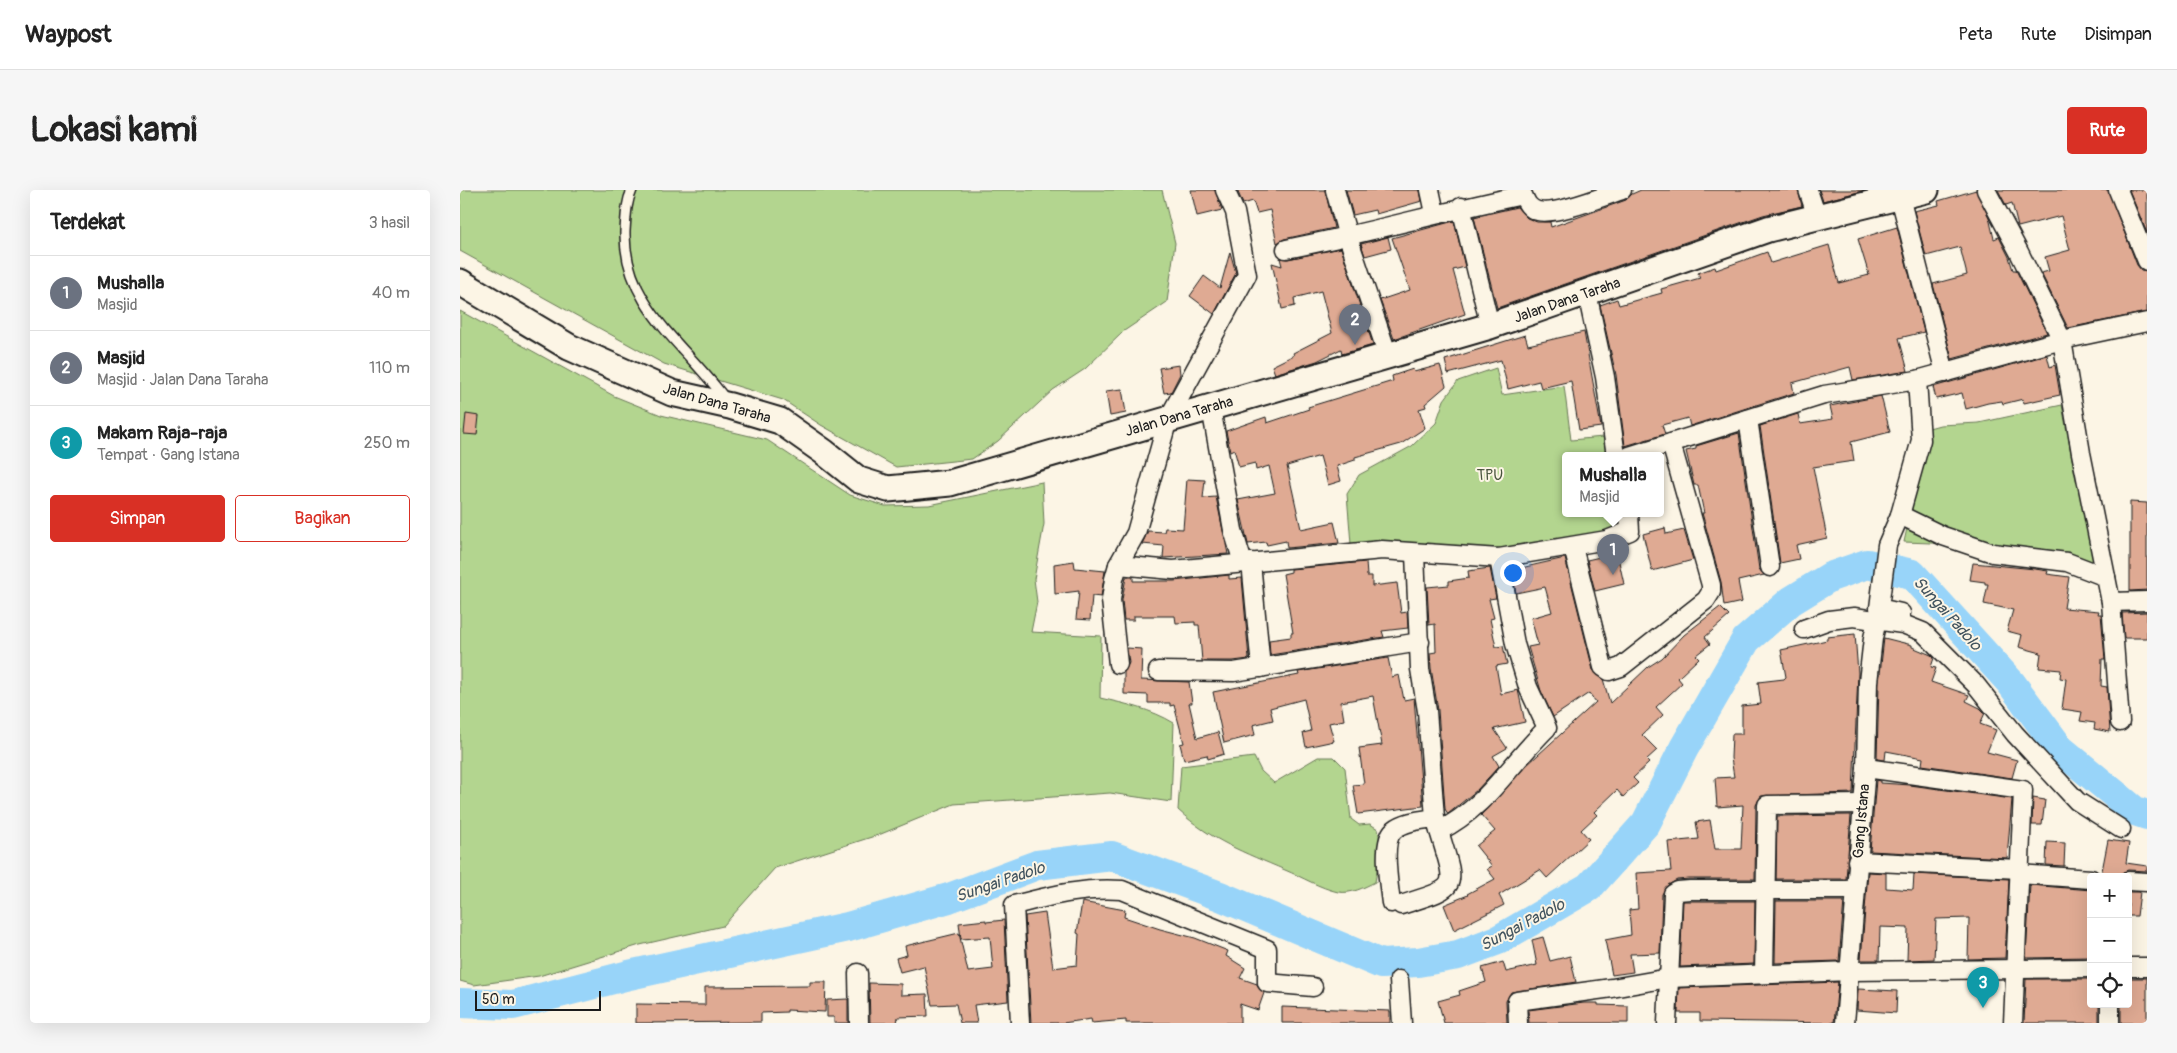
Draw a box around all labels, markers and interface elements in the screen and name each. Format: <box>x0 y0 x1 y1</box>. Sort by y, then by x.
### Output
text: Waypost <box>25 20 112 49</box>
text: Peta <box>1958 23 1993 46</box>
text: Rute <box>2021 23 2056 46</box>
text: Disimpan <box>2084 23 2152 46</box>
button: Rute <box>2067 107 2147 154</box>
text: Lokasi kami <box>30 108 197 152</box>
text: Terdekat <box>50 209 125 236</box>
text: 3 hasil <box>369 213 410 233</box>
text: Mushalla <box>97 271 164 295</box>
street label: Jalan Dana Taraha <box>1511 273 1623 328</box>
text: 1 <box>63 283 69 303</box>
text: 40 m <box>372 283 410 303</box>
text: Masjid <box>97 295 137 315</box>
pin: 2 <box>1339 304 1371 345</box>
text: Masjid <box>97 346 145 370</box>
text: 2 <box>62 358 70 378</box>
text: 110 m <box>369 358 410 378</box>
text: Masjid · Jalan Dana Taraha <box>97 370 268 390</box>
street label: Jalan Dana Taraha <box>661 379 773 428</box>
street label: Jalan Dana Taraha <box>1123 392 1235 441</box>
text: Makam Raja-raja <box>97 421 227 445</box>
text: 3 <box>62 433 70 453</box>
text: 250 m <box>364 433 410 453</box>
text: Tempat · Gang Istana <box>97 445 240 465</box>
popup <box>1562 452 1664 517</box>
text: Mushalla <box>1579 463 1647 487</box>
park label: TPU <box>1477 466 1503 485</box>
text: Masjid <box>1579 487 1620 507</box>
button: Simpan <box>50 495 225 542</box>
button: Bagikan <box>235 495 410 542</box>
pin: 1 <box>1597 534 1629 575</box>
your location <box>1500 560 1526 586</box>
water label: Sungai Padolo <box>1909 573 1987 656</box>
street label: Gang Istana <box>1849 783 1874 859</box>
water label: Sungai Padolo <box>953 857 1049 906</box>
map controls <box>2087 873 2132 1008</box>
button: + <box>2087 873 2132 918</box>
water label: Sungai Padolo <box>1477 894 1569 955</box>
button: − <box>2087 918 2132 963</box>
button: locate <box>2087 963 2132 1008</box>
pin: 3 <box>1967 967 1999 1008</box>
scale bar <box>475 988 601 1011</box>
text: 50 m <box>482 991 515 1008</box>

